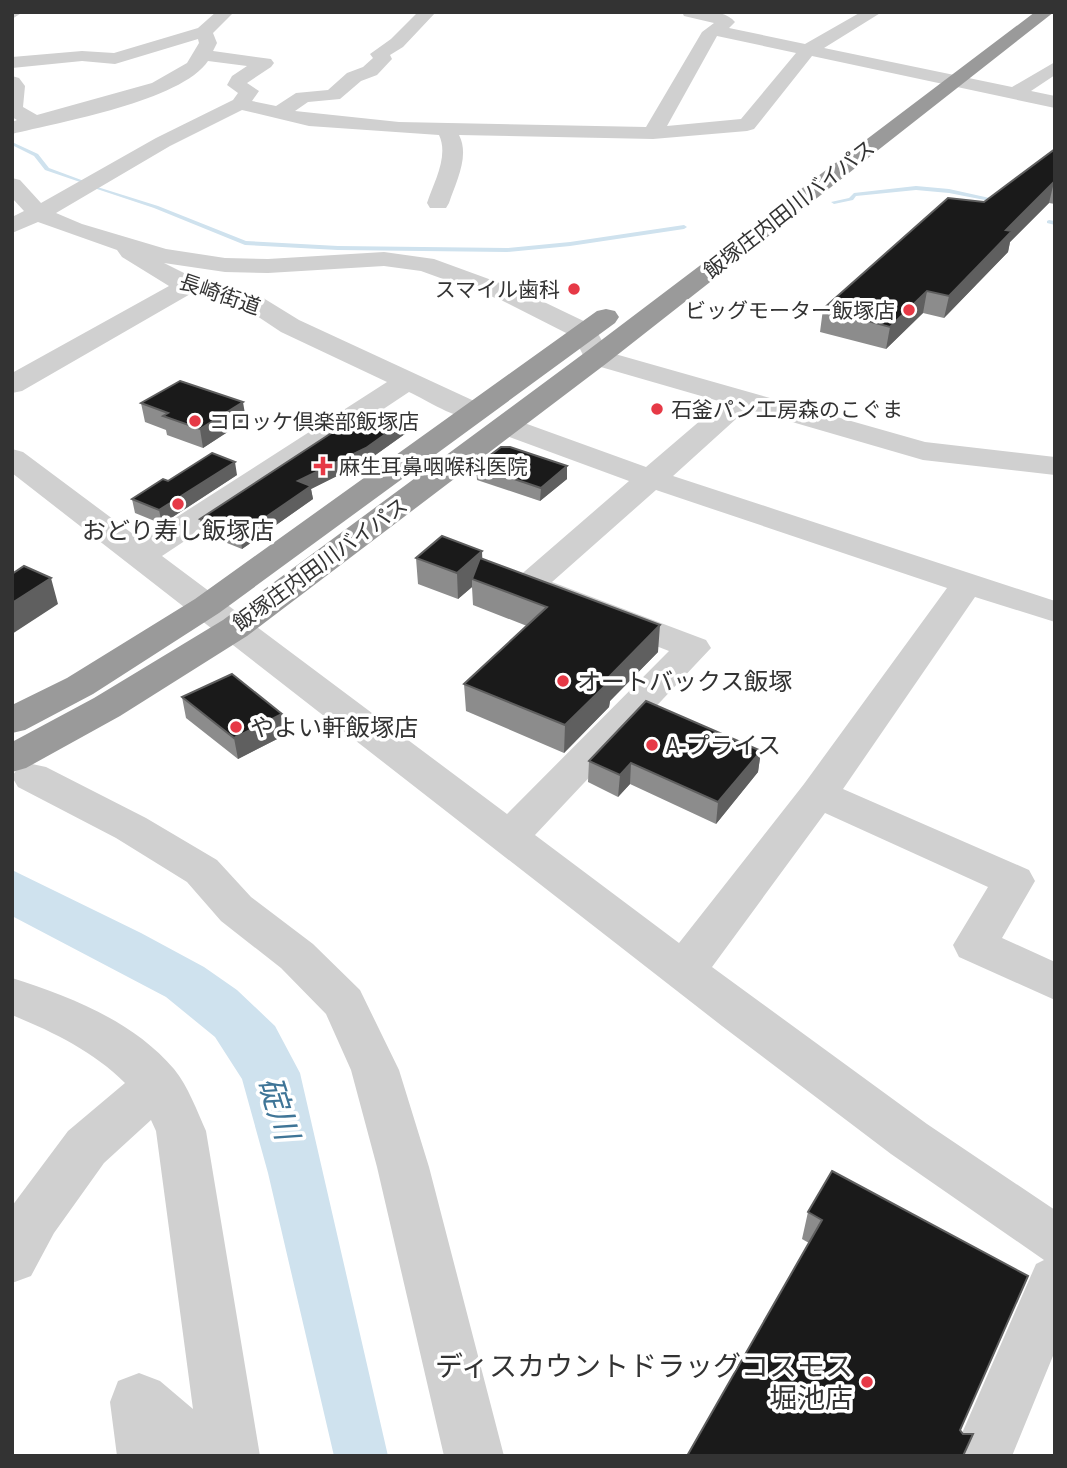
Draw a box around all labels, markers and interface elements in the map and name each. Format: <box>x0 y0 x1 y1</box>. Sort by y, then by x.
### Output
street label: 飯塚庄内田川バイパス <box>697 133 881 285</box>
street label: 長崎街道 <box>176 267 264 321</box>
place label: スマイル歯科 <box>435 275 560 304</box>
marker: スマイル歯科 <box>566 281 582 297</box>
place label: ビッグモーター飯塚店 <box>685 296 895 325</box>
marker: ビッグモーター飯塚店 <box>901 302 917 318</box>
place label: 石釜パン工房森のこぐま <box>671 395 903 424</box>
marker: 石釜パン工房森のこぐま <box>649 401 665 417</box>
place label: コロッケ倶楽部飯塚店 <box>209 407 419 436</box>
marker: コロッケ倶楽部飯塚店 <box>187 413 203 429</box>
place label: 麻生耳鼻咽喉科医院 <box>339 452 528 481</box>
marker: 麻生耳鼻咽喉科医院 <box>313 456 333 476</box>
street label: 飯塚庄内田川バイパス <box>227 491 413 637</box>
marker: おどり寿し飯塚店 <box>170 496 186 512</box>
place label: おどり寿し飯塚店 <box>82 514 274 546</box>
place label: オートバックス飯塚 <box>577 665 792 697</box>
marker: オートバックス飯塚 <box>555 673 571 689</box>
place label: やよい軒飯塚店 <box>250 711 418 743</box>
marker: やよい軒飯塚店 <box>228 719 244 735</box>
place label: A-プライス <box>665 729 781 761</box>
marker: A-プライス <box>644 737 660 753</box>
water label: 碇川 <box>249 1071 310 1148</box>
place label: ディスカウントドラッグコスモス 堀池店 <box>435 1347 853 1417</box>
marker: ディスカウントドラッグコスモス 堀池店 <box>859 1374 875 1390</box>

